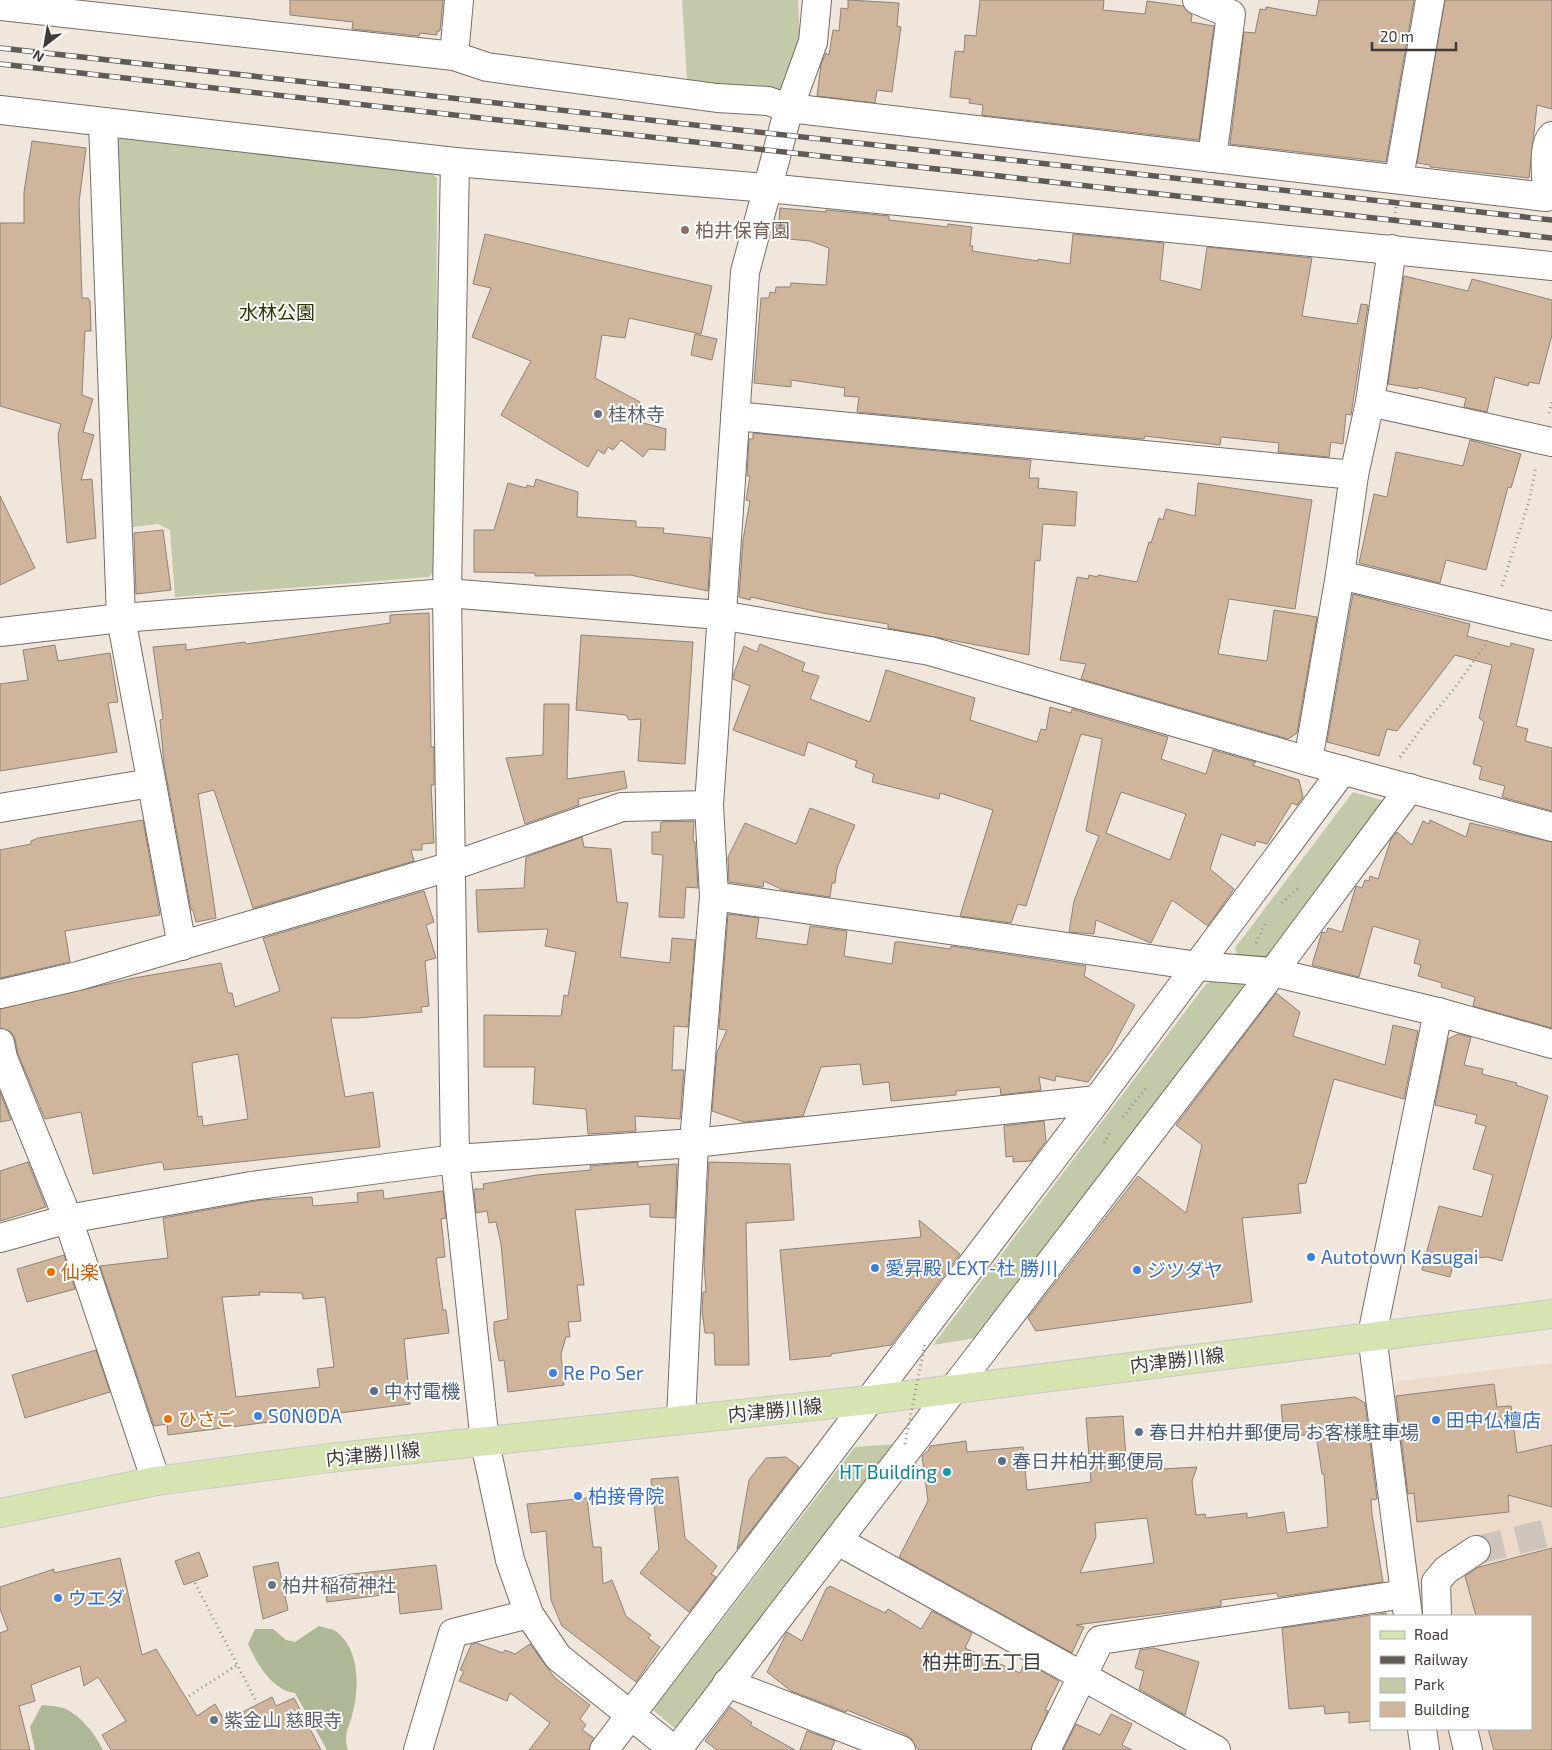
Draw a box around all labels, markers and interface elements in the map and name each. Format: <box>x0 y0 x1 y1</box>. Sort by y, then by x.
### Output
north arrow <box>20 20 70 70</box>
scale bar <box>1372 20 1456 52</box>
text: 20 m <box>1380 27 1414 45</box>
text: N <box>29 47 47 66</box>
place label: 柏井保育園 <box>695 218 790 241</box>
marker: 柏井保育園 <box>679 224 691 236</box>
park label: 水林公園 <box>239 300 315 323</box>
place label: 桂林寺 <box>608 402 665 425</box>
marker: 桂林寺 <box>592 408 604 420</box>
place label: Autotown Kasugai <box>1321 1245 1478 1268</box>
marker: Autotown Kasugai <box>1305 1251 1317 1263</box>
place label: 愛昇殿 LEXT-杜 勝川 <box>885 1256 1058 1279</box>
place label: ジツダヤ <box>1147 1258 1223 1281</box>
place label: 仙楽 <box>61 1260 99 1283</box>
marker: 愛昇殿 LEXT-杜 勝川 <box>869 1262 881 1274</box>
marker: ジツダヤ <box>1131 1264 1143 1276</box>
marker: 仙楽 <box>45 1266 57 1278</box>
street label: 内津勝川線 <box>1128 1342 1225 1377</box>
place label: Re Po Ser <box>563 1361 644 1384</box>
marker: Re Po Ser <box>547 1367 559 1379</box>
place label: 中村電機 <box>384 1379 460 1402</box>
marker: 中村電機 <box>368 1385 380 1397</box>
street label: 内津勝川線 <box>726 1393 823 1426</box>
place label: SONODA <box>268 1404 342 1427</box>
place label: ひさご <box>178 1407 235 1430</box>
place label: 田中仏檀店 <box>1446 1408 1541 1431</box>
marker: SONODA <box>252 1410 264 1422</box>
marker: ひさご <box>162 1413 174 1425</box>
marker: 田中仏檀店 <box>1430 1414 1442 1426</box>
place label: 春日井柏井郵便局 お客様駐車場 <box>1149 1420 1419 1443</box>
marker: 春日井柏井郵便局 お客様駐車場 <box>1133 1426 1145 1438</box>
street label: 内津勝川線 <box>324 1437 421 1470</box>
place label: 春日井柏井郵便局 <box>1012 1449 1164 1472</box>
marker: 春日井柏井郵便局 <box>996 1455 1008 1467</box>
place label: HT Building <box>839 1460 937 1483</box>
marker: HT Building <box>941 1466 953 1478</box>
place label: 柏接骨院 <box>588 1484 664 1507</box>
marker: 柏接骨院 <box>572 1490 584 1502</box>
place label: 柏井稲荷神社 <box>282 1573 396 1596</box>
marker: 柏井稲荷神社 <box>266 1579 278 1591</box>
place label: ウエダ <box>68 1586 125 1609</box>
marker: ウエダ <box>52 1592 64 1604</box>
legend <box>1370 1615 1532 1730</box>
text: Road <box>1414 1625 1449 1643</box>
district label: 柏井町五丁目 <box>922 1649 1042 1673</box>
text: Railway <box>1414 1650 1468 1668</box>
text: Park <box>1414 1675 1445 1693</box>
text: Building <box>1414 1700 1470 1718</box>
place label: 紫金山 慈眼寺 <box>224 1708 342 1731</box>
marker: 紫金山 慈眼寺 <box>208 1714 220 1726</box>

